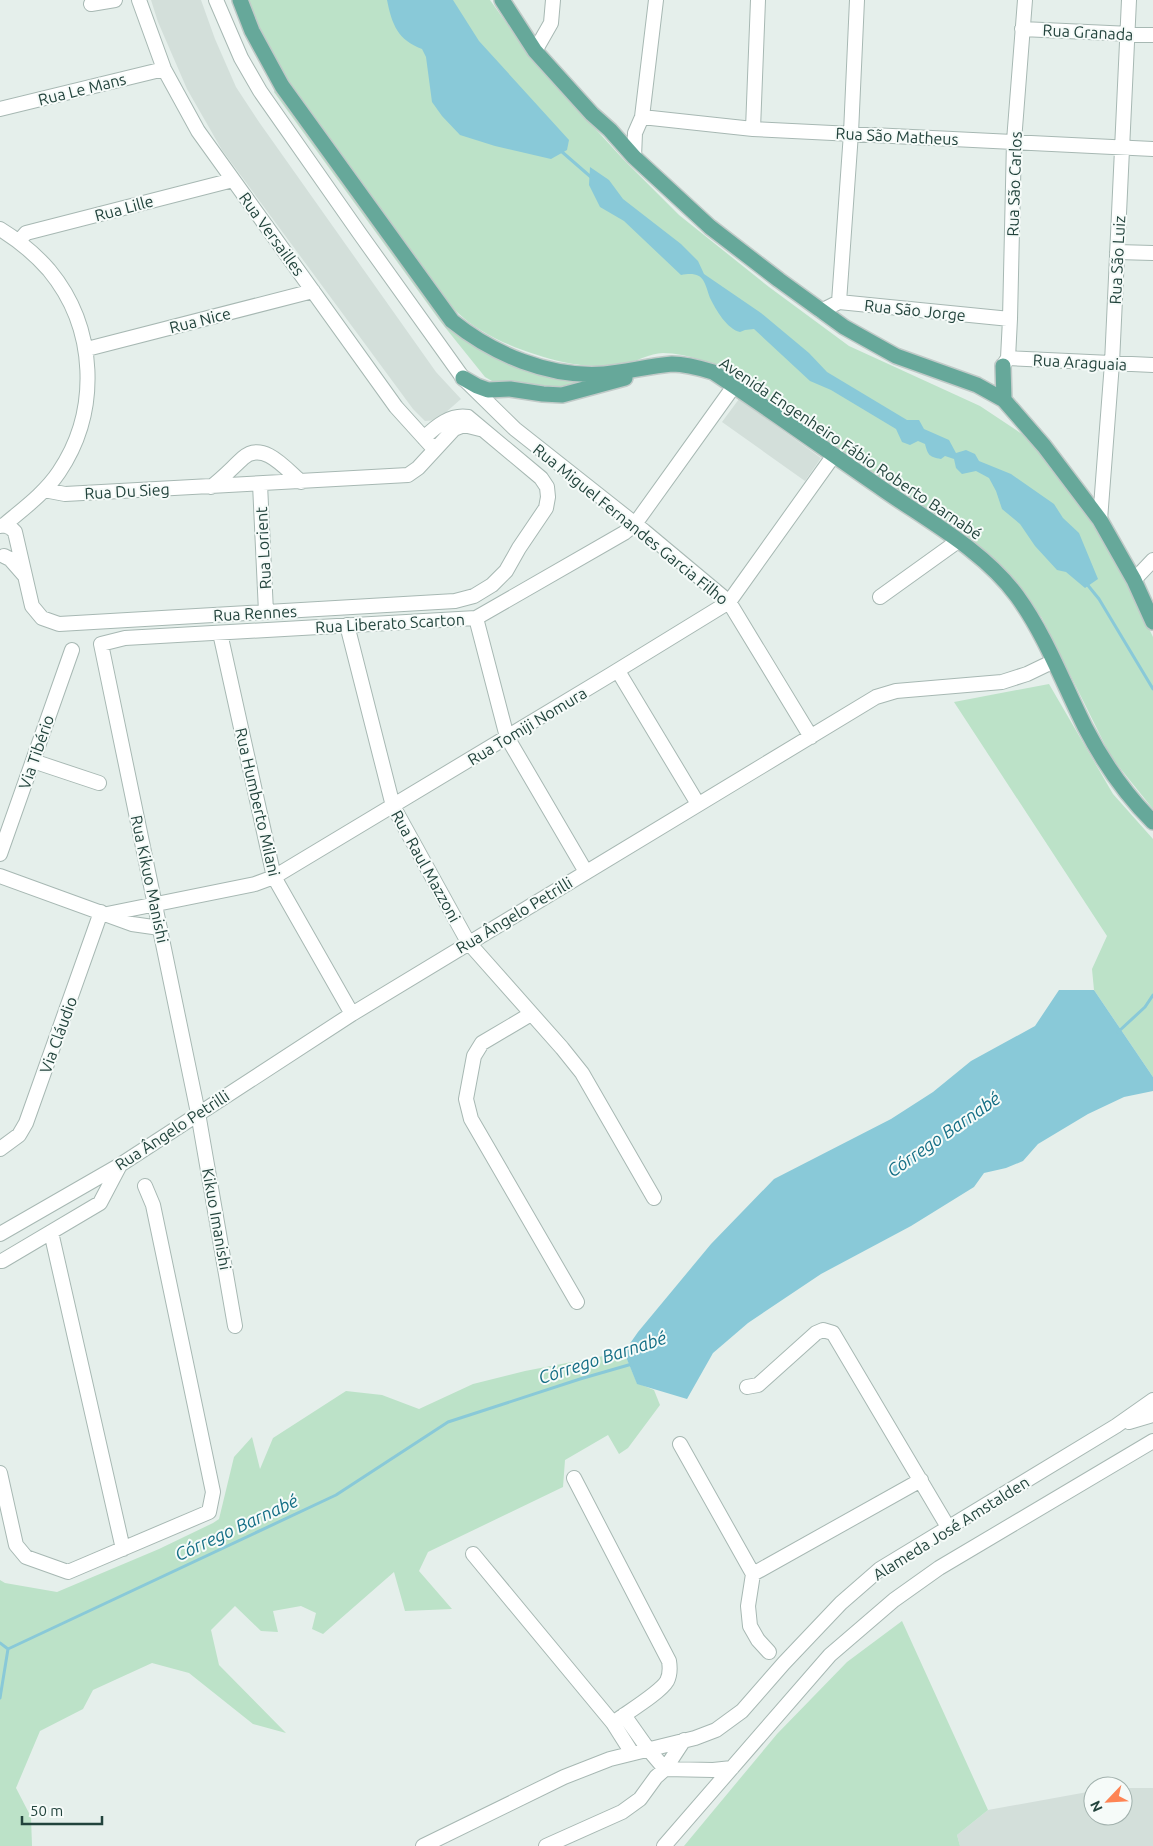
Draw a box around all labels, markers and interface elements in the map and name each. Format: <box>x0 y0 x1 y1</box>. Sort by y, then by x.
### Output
street label: Rua Granada <box>1042 21 1134 43</box>
street label: Rua Le Mans <box>36 69 128 109</box>
street label: Rua São Matheus <box>835 124 959 148</box>
street label: Rua São Carlos <box>1003 131 1025 237</box>
street label: Rua Versailles <box>236 189 308 279</box>
street label: Rua Lille <box>93 192 155 224</box>
street label: Rua São Luiz <box>1106 215 1128 305</box>
street label: Rua São Jorge <box>863 296 967 324</box>
street label: Rua Nice <box>167 304 233 336</box>
street label: Rua Araguaia <box>1032 351 1128 373</box>
street label: Avenida Engenheiro Fábio Roberto Barnabé <box>716 353 986 543</box>
street label: Rua Miguel Fernandes Garcia Filho <box>530 440 732 608</box>
street label: Rua Du Sieg <box>84 480 170 502</box>
street label: Rua Lorient <box>252 506 274 590</box>
street label: Rua Rennes <box>213 602 297 624</box>
street label: Rua Liberato Scarton <box>315 610 465 636</box>
street label: Rua Tomiji Nomura <box>464 683 590 769</box>
street label: Via Tibério <box>15 713 57 791</box>
street label: Rua Humberto Milani <box>232 726 284 878</box>
street label: Rua Raul Mazzoni <box>388 807 464 925</box>
street label: Rua Kikuo Manishi <box>128 813 172 945</box>
street label: Rua Ângelo Petrilli <box>452 872 575 957</box>
street label: Via Cláudio <box>36 994 80 1076</box>
street label: Rua Ângelo Petrilli <box>111 1086 232 1174</box>
water label: Córrego Barnabé <box>883 1088 1003 1180</box>
street label: Kikuo Imanishi <box>199 1167 235 1271</box>
water label: Córrego Barnabé <box>535 1327 669 1387</box>
street label: Alameda José Amstalden <box>870 1473 1032 1583</box>
water label: Córrego Barnabé <box>171 1490 301 1564</box>
north arrow <box>1083 1776 1133 1826</box>
scale bar <box>22 1794 102 1826</box>
text: N <box>1087 1798 1106 1815</box>
text: 50 m <box>30 1802 63 1819</box>

